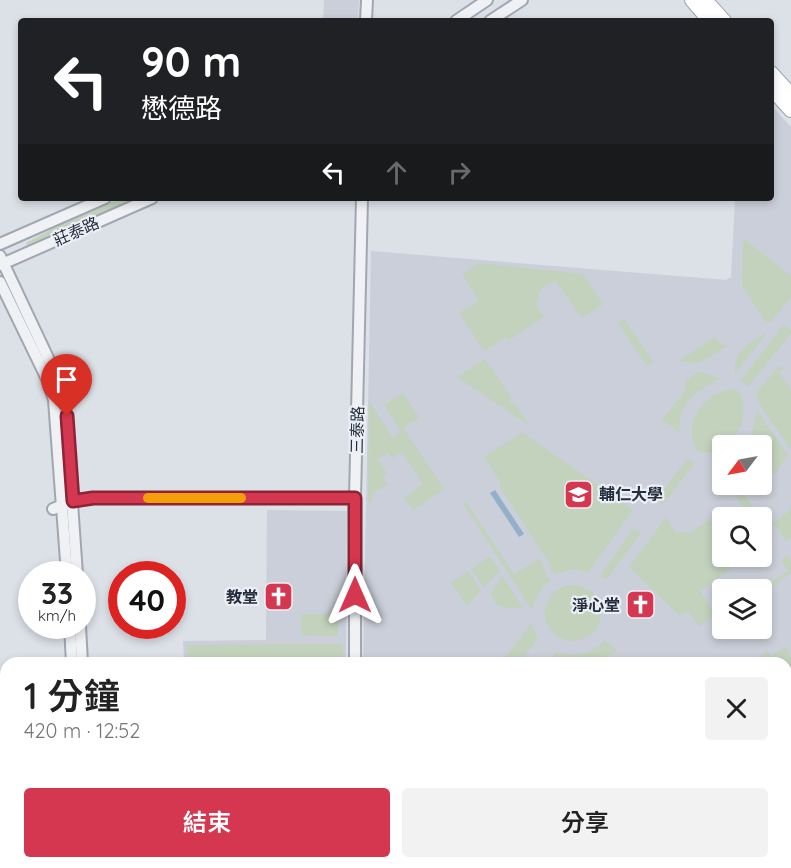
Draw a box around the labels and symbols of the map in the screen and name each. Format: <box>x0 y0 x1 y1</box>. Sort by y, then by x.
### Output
street label: 莊泰路 <box>50 212 102 250</box>
pin <box>41 354 92 416</box>
street label: 三泰路 <box>347 406 367 454</box>
north arrow <box>712 435 772 495</box>
school or university icon: 輔仁大學 <box>562 478 594 510</box>
place label: 輔仁大學 <box>599 484 663 504</box>
speed limit sign: 40 <box>108 561 186 639</box>
position arrow <box>323 563 387 627</box>
church icon: 教堂 <box>263 581 295 613</box>
place label: 教堂 <box>226 587 258 607</box>
church icon: 淨心堂 <box>625 589 657 621</box>
place label: 淨心堂 <box>572 595 620 615</box>

